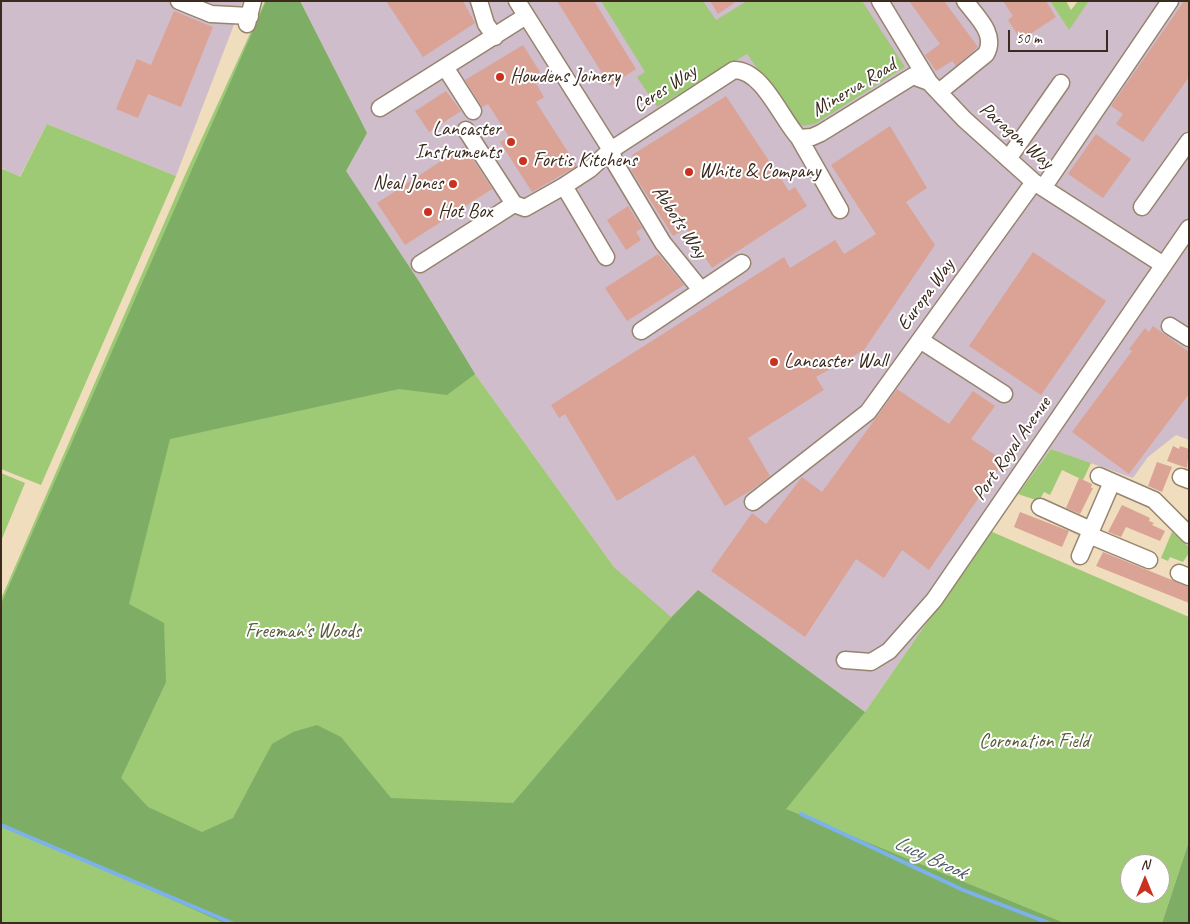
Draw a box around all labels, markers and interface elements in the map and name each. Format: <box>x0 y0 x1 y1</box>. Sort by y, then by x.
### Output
scale bar <box>1010 20 1110 52</box>
text: 50 m <box>1016 29 1042 48</box>
street label: Minerva Road <box>807 53 901 123</box>
street label: Ceres Way <box>629 60 701 118</box>
place label: Howdens Joinery <box>510 65 620 89</box>
marker: Howdens Joinery <box>494 71 506 83</box>
street label: Paragon Way <box>974 97 1058 175</box>
place label: Lancaster Instruments <box>415 118 501 165</box>
marker: Lancaster Instruments <box>505 136 517 148</box>
place label: Fortis Kitchens <box>533 149 637 173</box>
marker: Fortis Kitchens <box>517 155 529 167</box>
place label: White & Company <box>699 160 820 184</box>
marker: White & Company <box>683 166 695 178</box>
place label: Neal Jones <box>373 172 443 196</box>
marker: Neal Jones <box>447 178 459 190</box>
street label: Abbots Way <box>646 181 712 263</box>
place label: Hot Box <box>438 200 492 224</box>
marker: Hot Box <box>422 206 434 218</box>
street label: Europa Way <box>892 255 960 335</box>
place label: Lancaster Wall <box>784 350 887 374</box>
marker: Lancaster Wall <box>768 356 780 368</box>
street label: Port Royal Avenue <box>968 393 1056 505</box>
park label: Freeman's Woods <box>245 620 361 644</box>
park label: Coronation Field <box>979 730 1089 754</box>
water label: Lucy Brook <box>890 830 970 886</box>
north arrow <box>1120 854 1170 904</box>
text: N <box>1141 856 1149 873</box>

